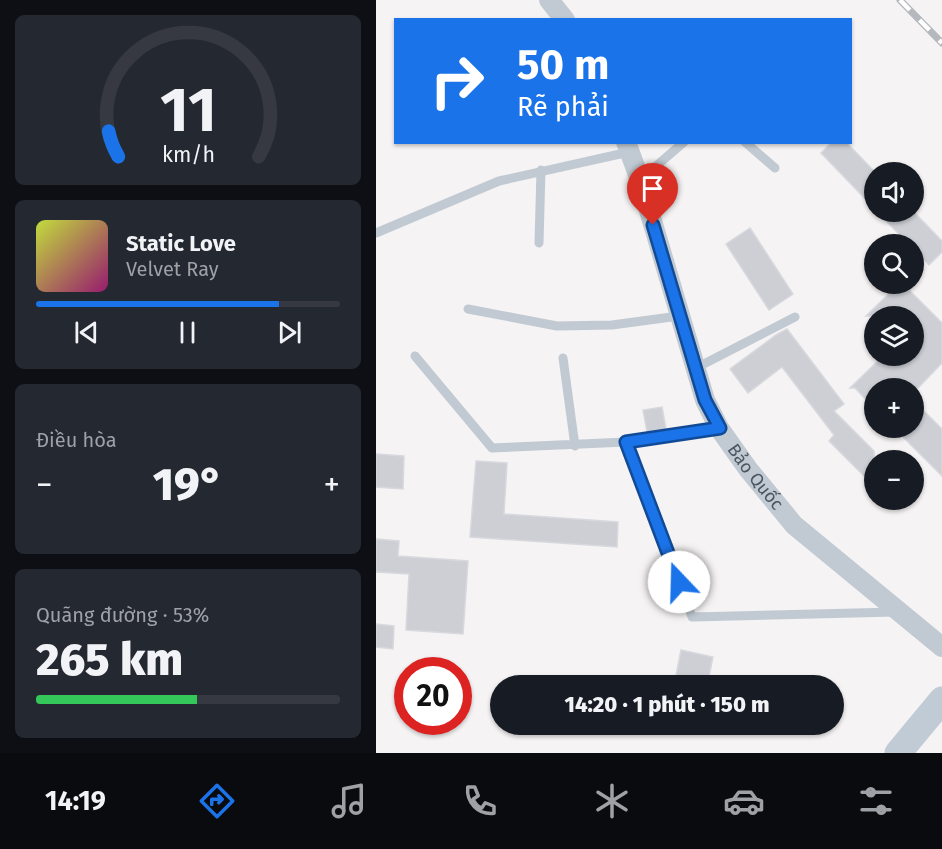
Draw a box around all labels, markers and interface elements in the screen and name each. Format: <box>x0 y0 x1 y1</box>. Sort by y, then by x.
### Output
text: 50 m <box>517 40 610 90</box>
icon: right <box>418 42 496 120</box>
text: 11 <box>160 73 216 148</box>
text: Rẽ phải <box>517 91 609 123</box>
text: km/h <box>161 142 215 168</box>
map controls <box>864 162 924 510</box>
button: sound <box>864 162 924 222</box>
pin <box>627 163 678 225</box>
icon: arrive <box>636 172 669 205</box>
text: Static Love <box>126 230 236 257</box>
button: search <box>864 234 924 294</box>
text: Velvet Ray <box>126 257 219 281</box>
button: layers <box>864 306 924 366</box>
icon: previous <box>70 316 103 349</box>
icon: pause <box>171 316 204 349</box>
icon: next <box>273 316 306 349</box>
button: + <box>864 378 924 438</box>
text: Điều hòa <box>36 428 117 452</box>
street label: Bảo Quốc <box>723 439 788 515</box>
button: − <box>864 450 924 510</box>
text: 19° <box>153 458 223 512</box>
text: − <box>36 465 53 505</box>
text: + <box>324 465 340 505</box>
position arrow <box>647 550 711 614</box>
text: Quãng đường · 53% <box>36 603 209 627</box>
text: 265 km <box>36 633 183 687</box>
speed limit sign: 20 <box>394 657 472 735</box>
text: 14:20 · 1 phút · 150 m <box>565 691 769 718</box>
icon: directions <box>196 780 238 822</box>
icon: music <box>328 780 370 822</box>
icon: phone <box>459 780 501 822</box>
icon: climate <box>591 780 633 822</box>
icon: car <box>723 780 765 822</box>
icon: filters <box>855 780 897 822</box>
text: 14:19 <box>45 785 106 817</box>

